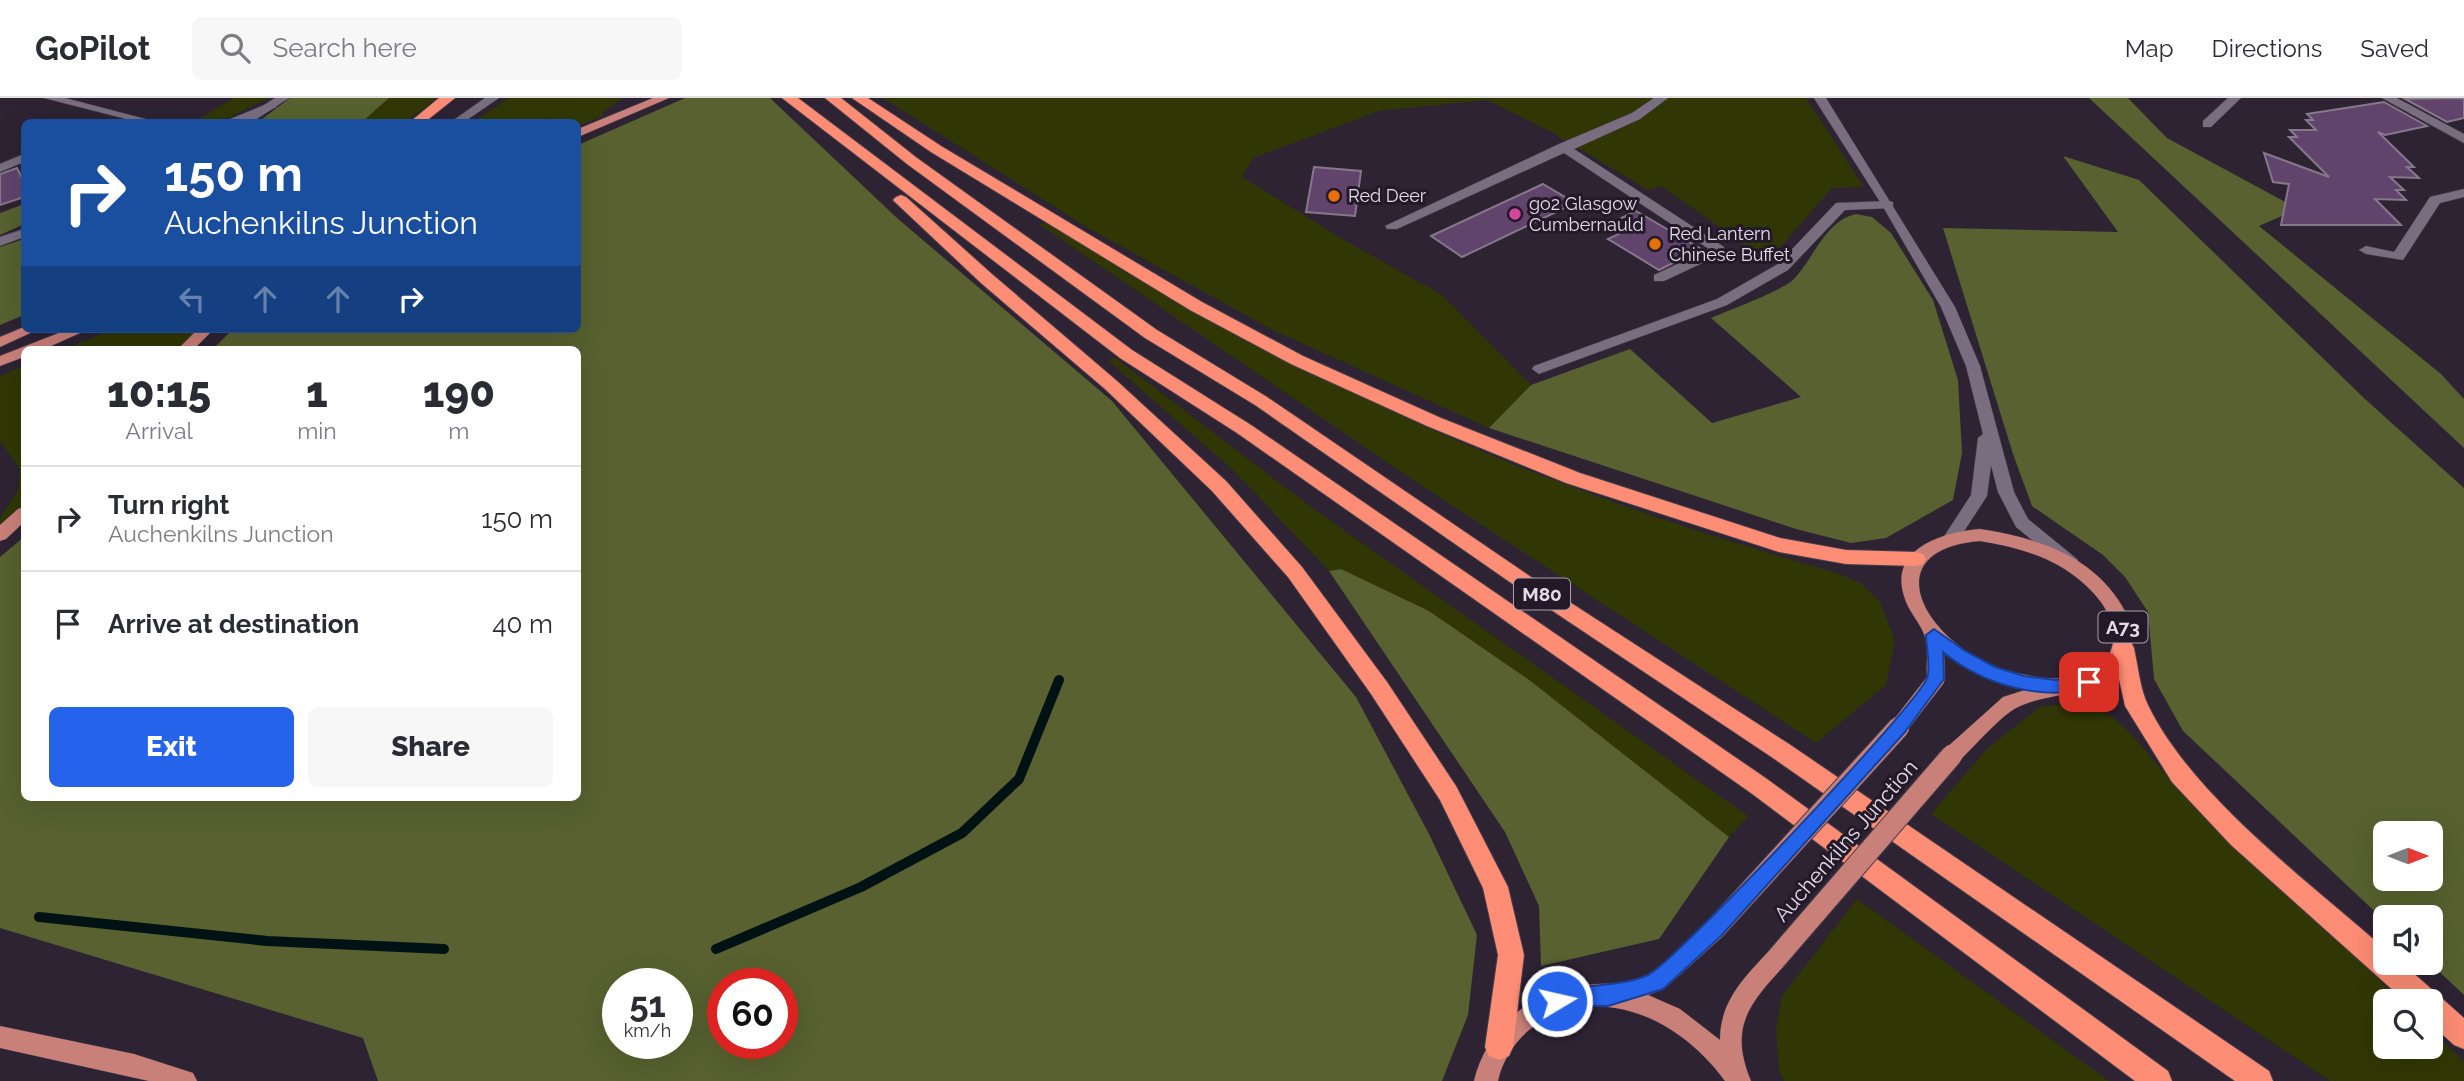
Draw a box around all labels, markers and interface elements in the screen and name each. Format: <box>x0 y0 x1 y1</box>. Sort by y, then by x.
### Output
search box <box>192 17 682 80</box>
text: GoPilot <box>35 29 150 68</box>
icon: search <box>216 29 254 67</box>
text: Search here <box>272 33 417 63</box>
text: Map <box>2125 34 2174 63</box>
text: Directions <box>2212 34 2322 63</box>
text: Saved <box>2360 34 2429 63</box>
text: 150 m <box>164 145 303 202</box>
icon: right <box>49 147 140 238</box>
place label: Red Deer <box>1348 185 1427 206</box>
marker: Red Deer <box>1326 188 1342 204</box>
place label: go2 Glasgow Cumbernauld <box>1529 193 1644 235</box>
text: Auchenkilns Junction <box>164 204 478 241</box>
marker: go2 Glasgow Cumbernauld <box>1507 206 1523 222</box>
place label: Red Lantern Chinese Buffet <box>1669 223 1790 265</box>
marker: Red Lantern Chinese Buffet <box>1647 236 1663 252</box>
icon: left <box>173 280 211 318</box>
icon: ahead <box>246 280 284 318</box>
icon: ahead <box>319 280 357 318</box>
icon: right <box>392 280 430 318</box>
text: 10:15 <box>107 368 211 417</box>
text: 1 <box>306 368 328 417</box>
text: 190 <box>423 368 495 417</box>
text: Arrival <box>125 417 193 444</box>
text: min <box>297 417 337 444</box>
text: m <box>448 417 469 444</box>
text: Turn right <box>108 490 229 520</box>
icon: right <box>49 500 87 538</box>
text: 150 m <box>481 504 553 534</box>
text: Auchenkilns Junction <box>108 520 334 547</box>
road number: M80 <box>1514 579 1570 610</box>
icon: arrive <box>49 605 87 643</box>
text: Arrive at destination <box>108 609 359 639</box>
text: 40 m <box>492 609 553 639</box>
road number: A73 <box>2098 612 2148 642</box>
pin <box>2059 652 2119 712</box>
icon: arrive <box>2070 663 2108 701</box>
button: Exit <box>49 707 294 787</box>
button: Share <box>308 707 553 787</box>
street label: Auchenkilns Junction <box>1769 755 1923 927</box>
north arrow <box>2373 821 2443 891</box>
map controls <box>2373 821 2443 1059</box>
button: sound <box>2373 905 2443 975</box>
position arrow <box>1520 964 1594 1038</box>
speed limit sign: 60 <box>707 968 798 1059</box>
text: 51 <box>629 984 666 1025</box>
button: search <box>2373 989 2443 1059</box>
text: km/h <box>624 1020 671 1041</box>

